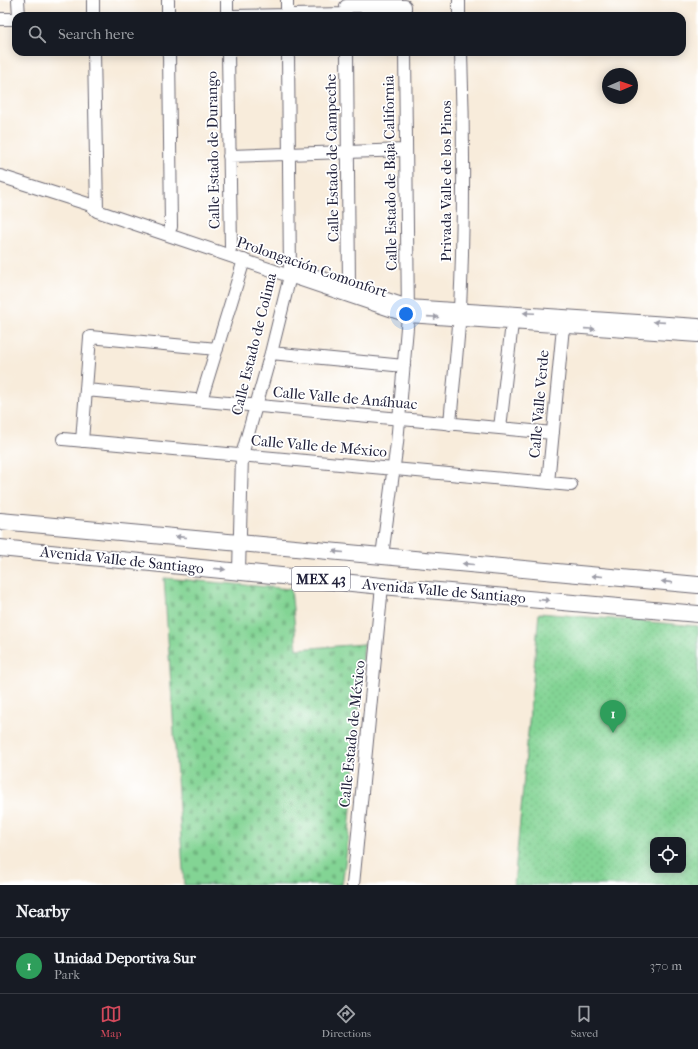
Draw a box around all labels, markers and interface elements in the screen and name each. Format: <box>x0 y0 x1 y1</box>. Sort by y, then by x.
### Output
search box <box>12 12 686 56</box>
icon: search <box>26 23 48 45</box>
text: Search here <box>58 25 134 43</box>
north arrow <box>602 68 638 104</box>
street label: Calle Estado de Durango <box>203 70 223 229</box>
street label: Calle Estado de Campeche <box>322 73 342 242</box>
street label: Calle Estado de Baja California <box>379 74 401 271</box>
street label: Privada Valle de los Pinos <box>437 100 455 262</box>
street label: Prolongación Comonfort <box>234 233 391 302</box>
street label: Calle Estado de Colima <box>228 270 281 417</box>
your location <box>396 304 416 324</box>
one-way arrow <box>523 310 535 317</box>
one-way arrow <box>427 314 439 321</box>
one-way arrow <box>653 319 665 326</box>
one-way arrow <box>584 325 596 332</box>
street label: Calle Valle Verde <box>525 349 553 459</box>
street label: Calle Valle de Anáhuac <box>272 383 418 413</box>
street label: Calle Valle de México <box>250 431 388 461</box>
one-way arrow <box>175 534 187 541</box>
street label: Avenida Valle de Santiago <box>38 542 205 578</box>
one-way arrow <box>332 548 344 555</box>
one-way arrow <box>462 560 474 567</box>
one-way arrow <box>214 566 226 572</box>
road number: MEX 43 <box>292 567 350 591</box>
one-way arrow <box>591 572 603 579</box>
street label: Avenida Valle de Santiago <box>360 575 527 607</box>
one-way arrow <box>661 579 673 585</box>
one-way arrow <box>538 597 551 603</box>
street label: Calle Estado de México <box>335 659 369 808</box>
pin: 1 <box>600 700 626 733</box>
map controls <box>650 837 686 873</box>
button: locate <box>650 837 686 873</box>
text: Nearby <box>16 901 70 921</box>
text: Unidad Deportiva Sur <box>54 949 196 967</box>
text: 1 <box>27 958 31 973</box>
text: 370 m <box>650 958 682 973</box>
text: Park <box>54 967 80 982</box>
tab: Map <box>100 1003 122 1040</box>
tab: Directions <box>322 1003 371 1040</box>
tab: Saved <box>571 1003 598 1040</box>

